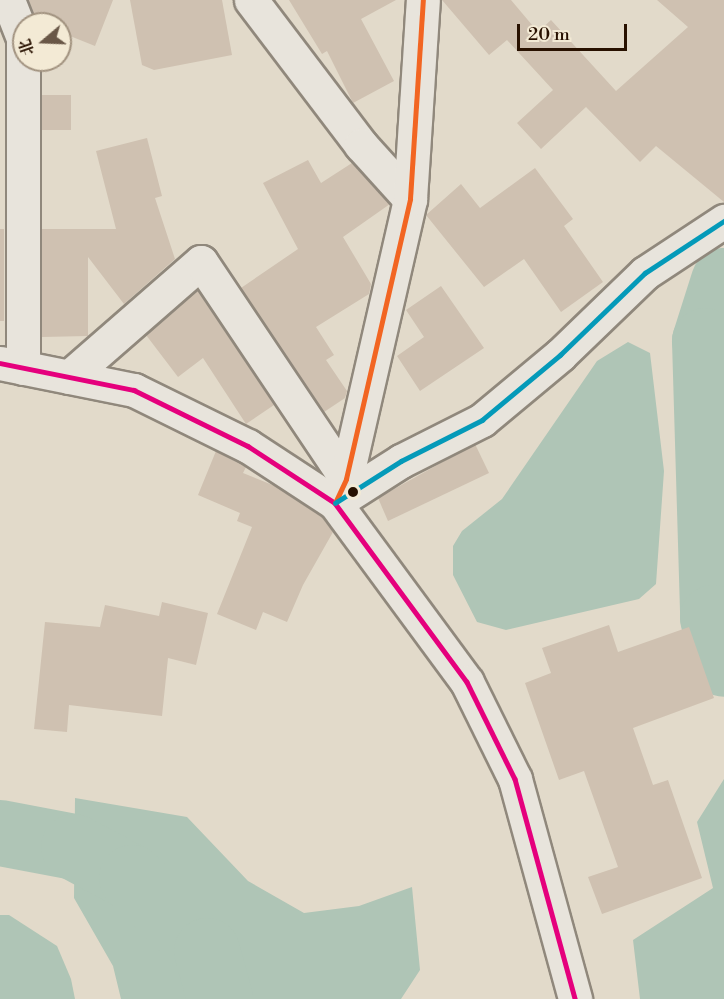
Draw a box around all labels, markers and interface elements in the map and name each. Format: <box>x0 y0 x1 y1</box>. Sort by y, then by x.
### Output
north arrow <box>12 12 72 72</box>
scale bar <box>520 12 630 50</box>
text: 20 m <box>528 23 570 46</box>
text: 北 <box>15 36 39 58</box>
unlabelled marker <box>347 486 359 498</box>

